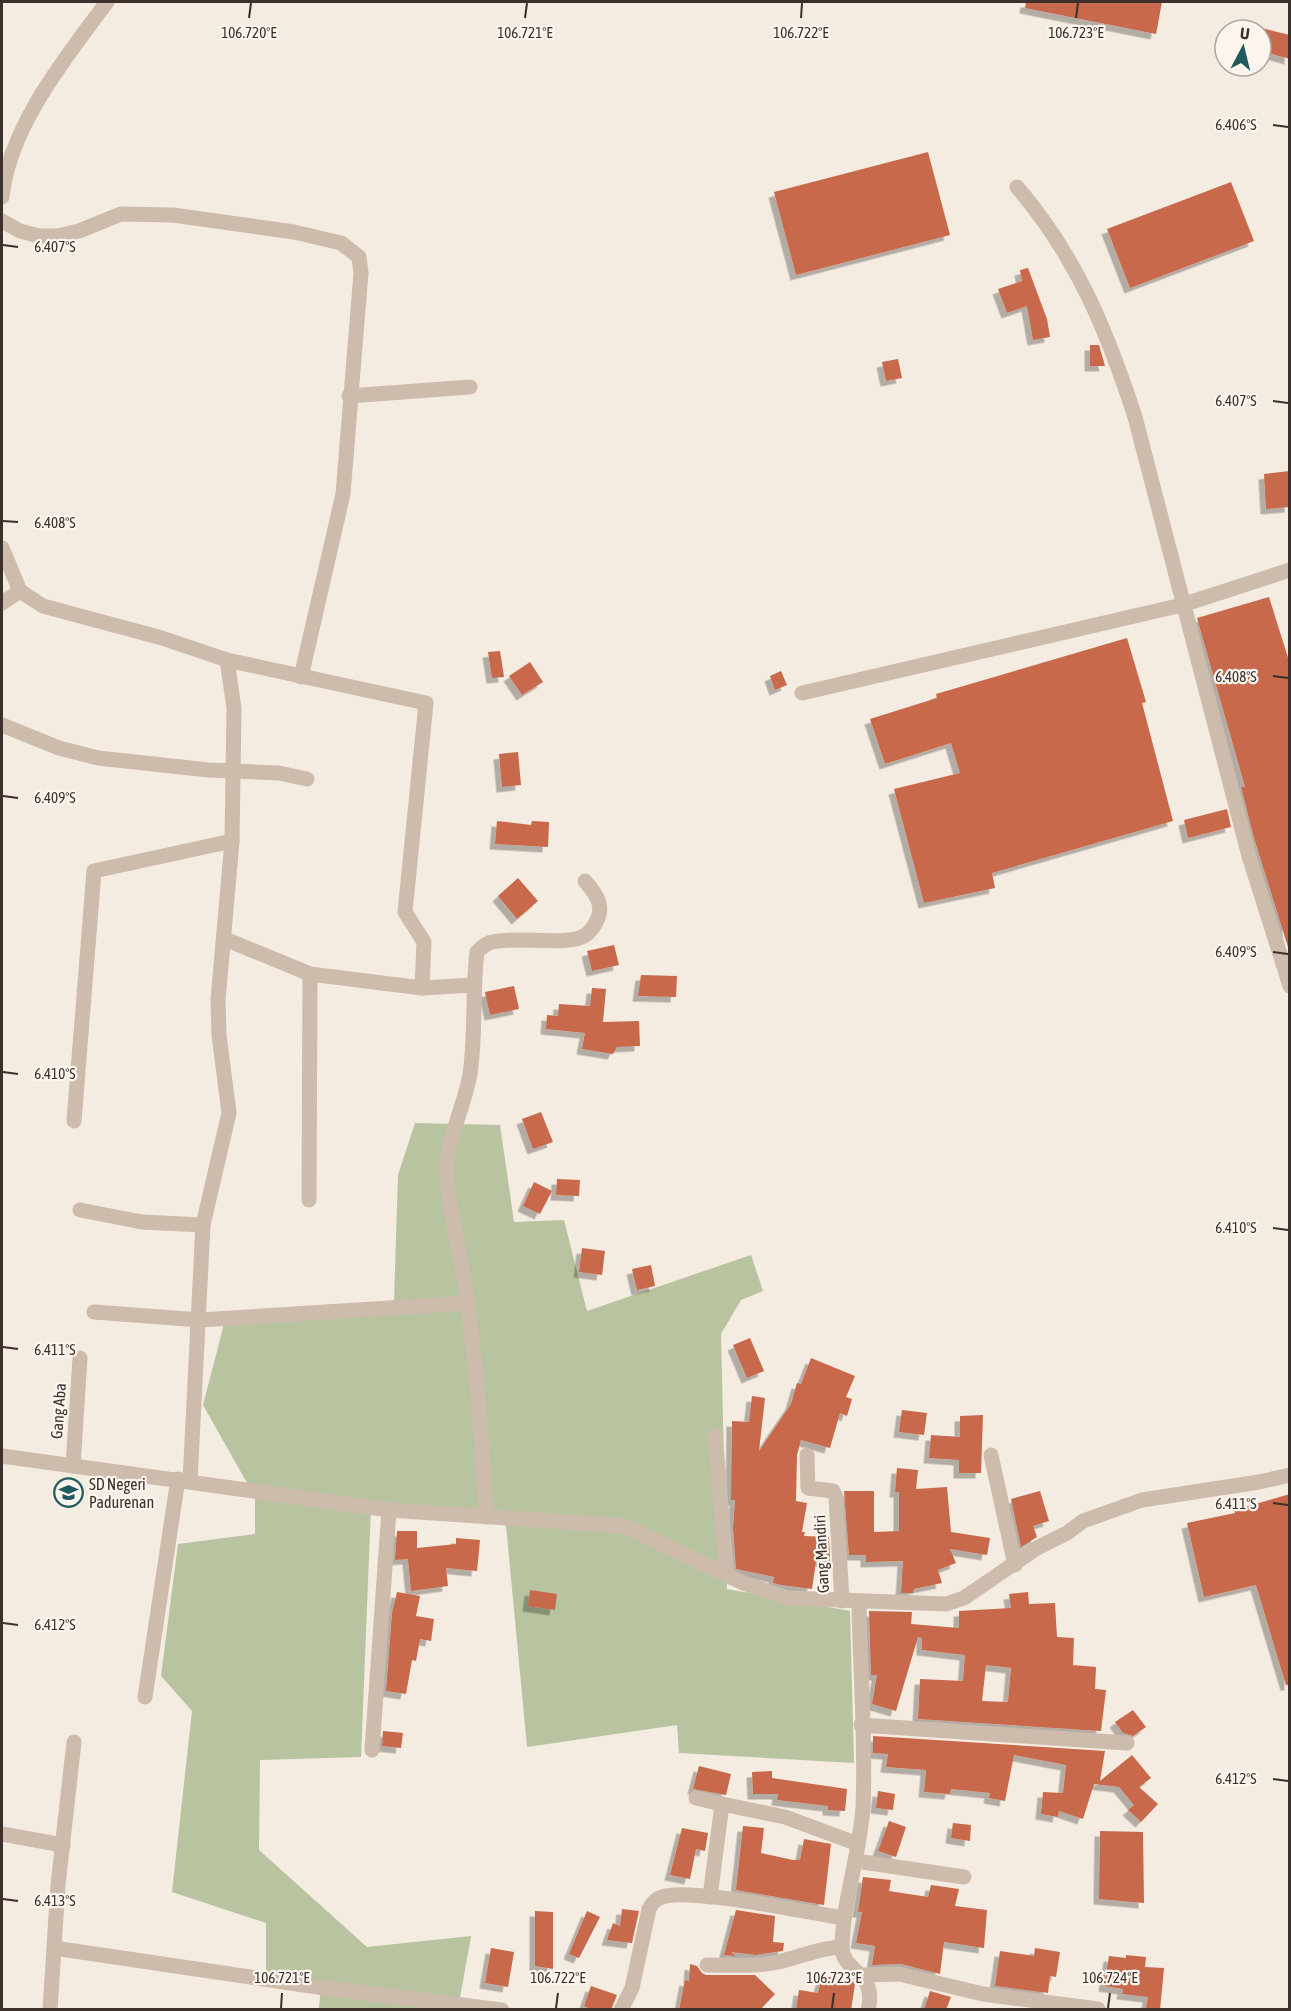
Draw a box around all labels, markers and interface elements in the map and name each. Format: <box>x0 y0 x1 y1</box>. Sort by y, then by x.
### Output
north arrow <box>1213 18 1273 78</box>
text: 106.720°E <box>221 24 277 41</box>
text: 106.721°E <box>497 24 553 41</box>
text: 106.722°E <box>773 24 829 41</box>
text: 106.723°E <box>1048 24 1104 41</box>
text: U <box>1239 24 1251 43</box>
text: 6.406°S <box>1215 116 1257 133</box>
text: 6.407°S <box>34 238 76 255</box>
text: 6.407°S <box>1215 392 1257 409</box>
text: 6.408°S <box>34 514 76 531</box>
text: 6.408°S <box>1215 668 1257 685</box>
text: 6.409°S <box>34 789 76 806</box>
text: 6.409°S <box>1215 943 1257 960</box>
text: 6.410°S <box>34 1065 76 1082</box>
text: 6.410°S <box>1215 1219 1257 1236</box>
text: 6.411°S <box>34 1341 76 1358</box>
street label: Gang Aba <box>47 1383 70 1439</box>
place label: SD Negeri Padurenan <box>89 1475 154 1511</box>
school or university icon: SD Negeri Padurenan <box>52 1477 84 1509</box>
text: 6.411°S <box>1215 1495 1257 1512</box>
street label: Gang Mandiri <box>810 1514 833 1594</box>
text: 6.412°S <box>34 1616 76 1633</box>
text: 6.412°S <box>1215 1770 1257 1787</box>
text: 6.413°S <box>34 1892 76 1909</box>
text: 106.721°E <box>254 1969 310 1986</box>
text: 106.722°E <box>530 1969 586 1986</box>
text: 106.723°E <box>806 1969 862 1986</box>
text: 106.724°E <box>1082 1969 1138 1986</box>

